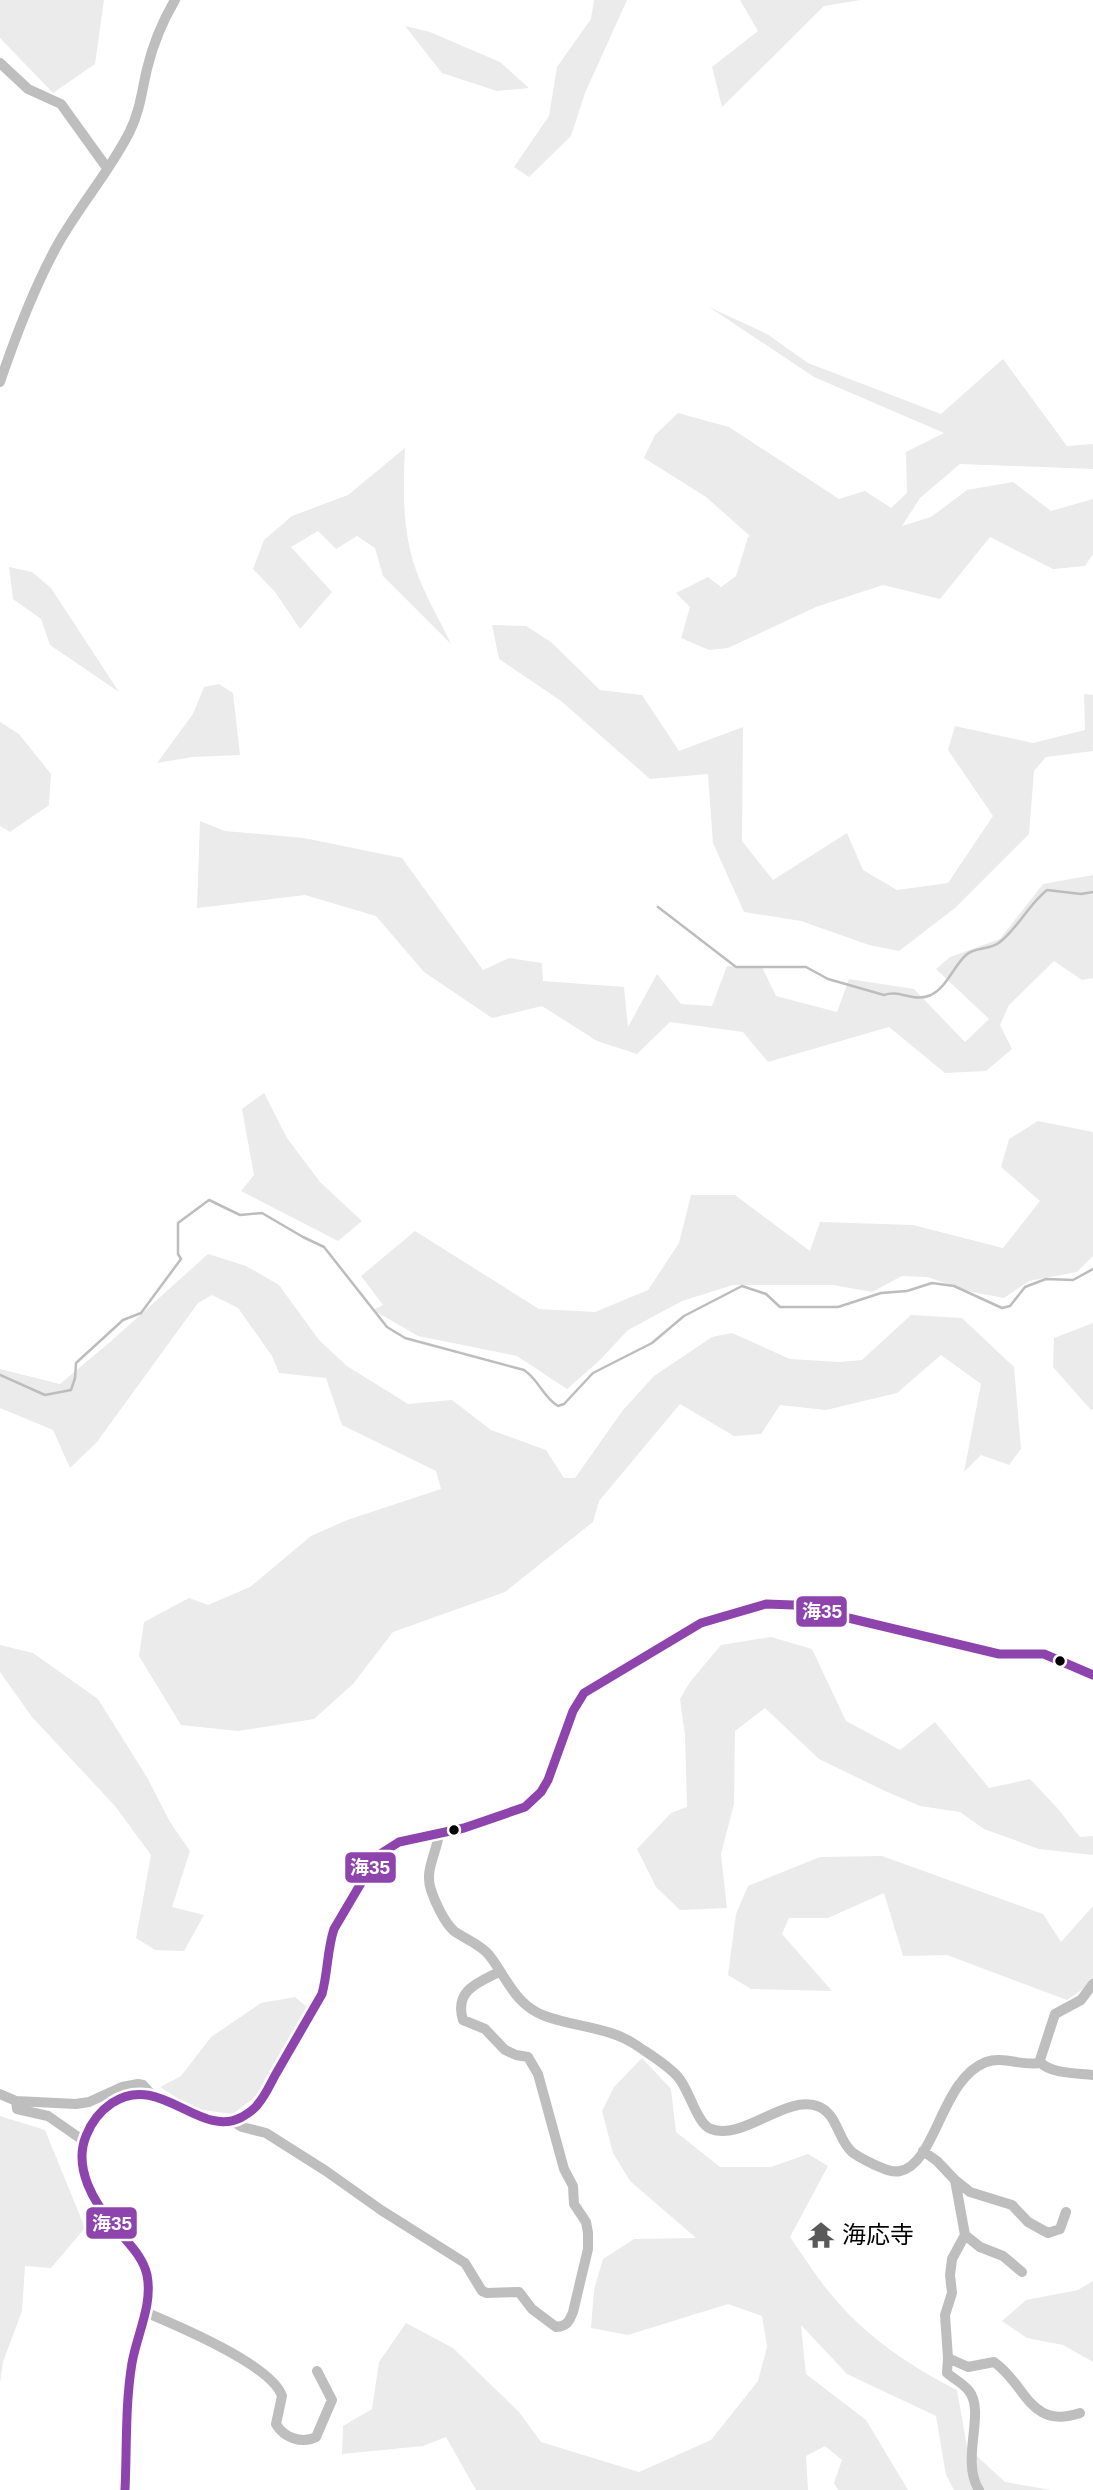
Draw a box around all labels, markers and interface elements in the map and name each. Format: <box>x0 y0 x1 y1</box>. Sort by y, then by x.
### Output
line badge: 海35 <box>795 1595 848 1628</box>
text: 海35 <box>802 1601 842 1622</box>
unlabelled marker <box>1053 1654 1067 1668</box>
unlabelled marker <box>447 1823 461 1837</box>
line badge: 海35 <box>344 1851 397 1884</box>
text: 海35 <box>350 1857 390 1878</box>
line badge: 海35 <box>85 2206 138 2240</box>
text: 海35 <box>92 2213 132 2234</box>
temple icon: 海応寺 <box>806 2220 836 2250</box>
place label: 海応寺 <box>842 2221 914 2248</box>

